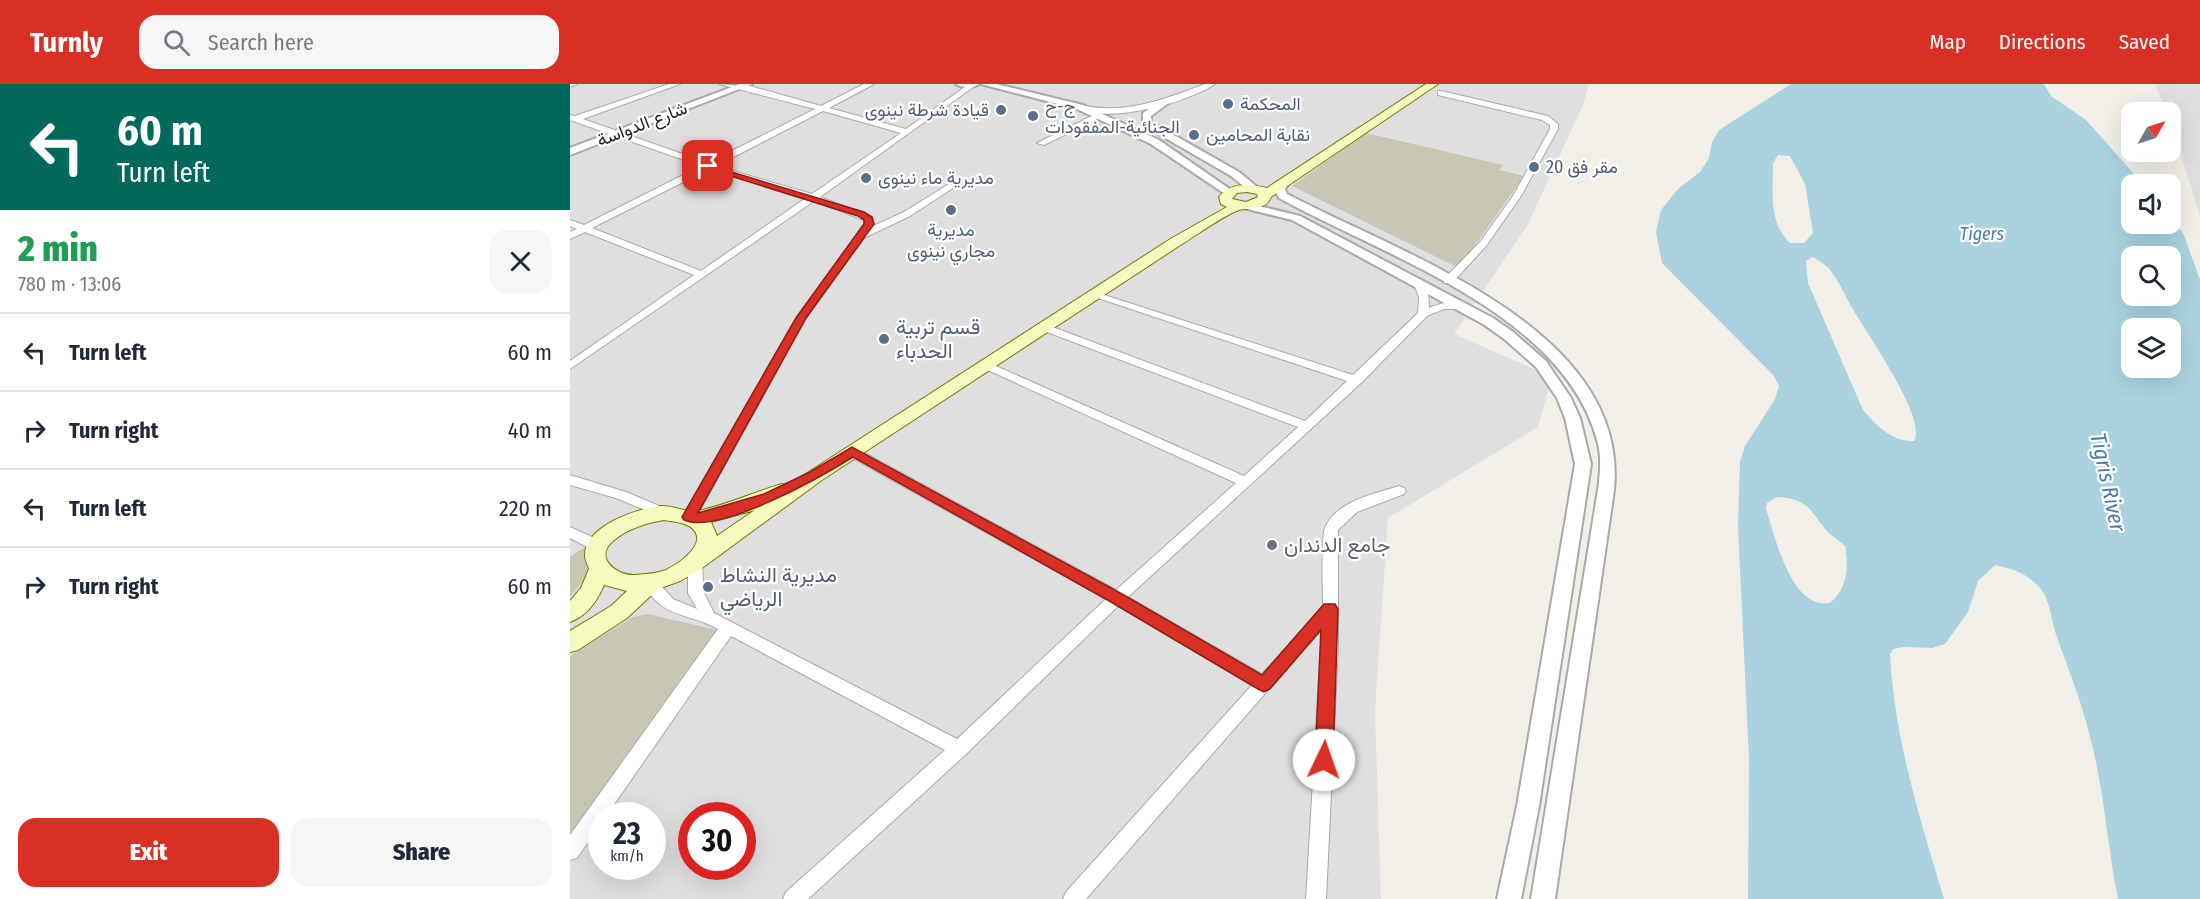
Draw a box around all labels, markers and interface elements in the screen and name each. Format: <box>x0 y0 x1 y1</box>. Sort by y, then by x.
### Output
search box <box>139 15 559 69</box>
text: Turnly <box>30 26 103 59</box>
icon: search <box>160 26 193 59</box>
text: Search here <box>208 29 314 56</box>
text: Map <box>1929 29 1966 55</box>
text: Directions <box>1999 29 2086 55</box>
text: Saved <box>2119 29 2170 55</box>
place label: المحكمة <box>1240 93 1301 115</box>
place label: ج-ح الجنائية-المفقودات <box>1045 95 1180 138</box>
street label: شارع الدواسة <box>594 97 691 152</box>
marker: المحكمة <box>1221 97 1235 111</box>
place label: قيادة شرطة نينوى <box>865 99 989 121</box>
north arrow <box>2121 102 2181 162</box>
map controls <box>2121 102 2181 378</box>
marker: قيادة شرطة نينوى <box>994 103 1008 117</box>
text: 60 m <box>117 106 203 156</box>
icon: left <box>18 108 96 186</box>
marker: ج-ح الجنائية-المفقودات <box>1026 109 1040 123</box>
place label: نقابة المحامين <box>1206 124 1310 146</box>
marker: نقابة المحامين <box>1187 128 1201 142</box>
pin <box>682 140 733 191</box>
icon: arrive <box>691 149 724 182</box>
place label: مقر فق 20 <box>1546 156 1618 178</box>
text: Turn left <box>117 157 210 189</box>
marker: مقر فق 20 <box>1527 160 1541 174</box>
place label: مديرية ماء نينوى <box>878 167 994 189</box>
marker: مديرية ماء نينوى <box>859 171 873 185</box>
button: sound <box>2121 174 2181 234</box>
marker: مديرية مجاري نينوى <box>944 203 958 217</box>
place label: مديرية مجاري نينوى <box>907 219 995 266</box>
water label: Tigers <box>1960 223 2005 245</box>
text: 2 min <box>18 227 98 271</box>
button: close <box>489 230 552 293</box>
button: search <box>2121 246 2181 306</box>
text: 780 m · 13:06 <box>18 272 121 296</box>
place label: قسم تربية الحدباء <box>896 314 980 364</box>
button: layers <box>2121 318 2181 378</box>
marker: قسم تربية الحدباء <box>877 332 891 346</box>
icon: left <box>18 336 51 369</box>
text: Turn left <box>69 339 147 366</box>
text: 60 m <box>508 339 552 366</box>
icon: right <box>18 414 51 447</box>
text: Turn right <box>69 417 158 444</box>
text: 40 m <box>508 417 552 444</box>
water label: Tigris River <box>2084 430 2132 535</box>
icon: left <box>18 492 51 525</box>
text: Turn left <box>69 495 147 522</box>
text: 220 m <box>499 495 552 522</box>
place label: جامع الدندان <box>1284 532 1391 559</box>
marker: جامع الدندان <box>1265 538 1279 552</box>
place label: مديرية النشاط الرياضي <box>720 562 837 616</box>
icon: right <box>18 570 51 603</box>
text: Turn right <box>69 573 158 600</box>
text: 60 m <box>508 573 552 600</box>
marker: مديرية النشاط الرياضي <box>701 580 715 594</box>
position arrow <box>1292 728 1356 792</box>
speed limit sign: 30 <box>678 802 756 880</box>
text: 23 <box>613 816 641 852</box>
button: Exit <box>18 818 279 887</box>
button: Share <box>291 818 552 887</box>
text: km/h <box>610 847 644 865</box>

